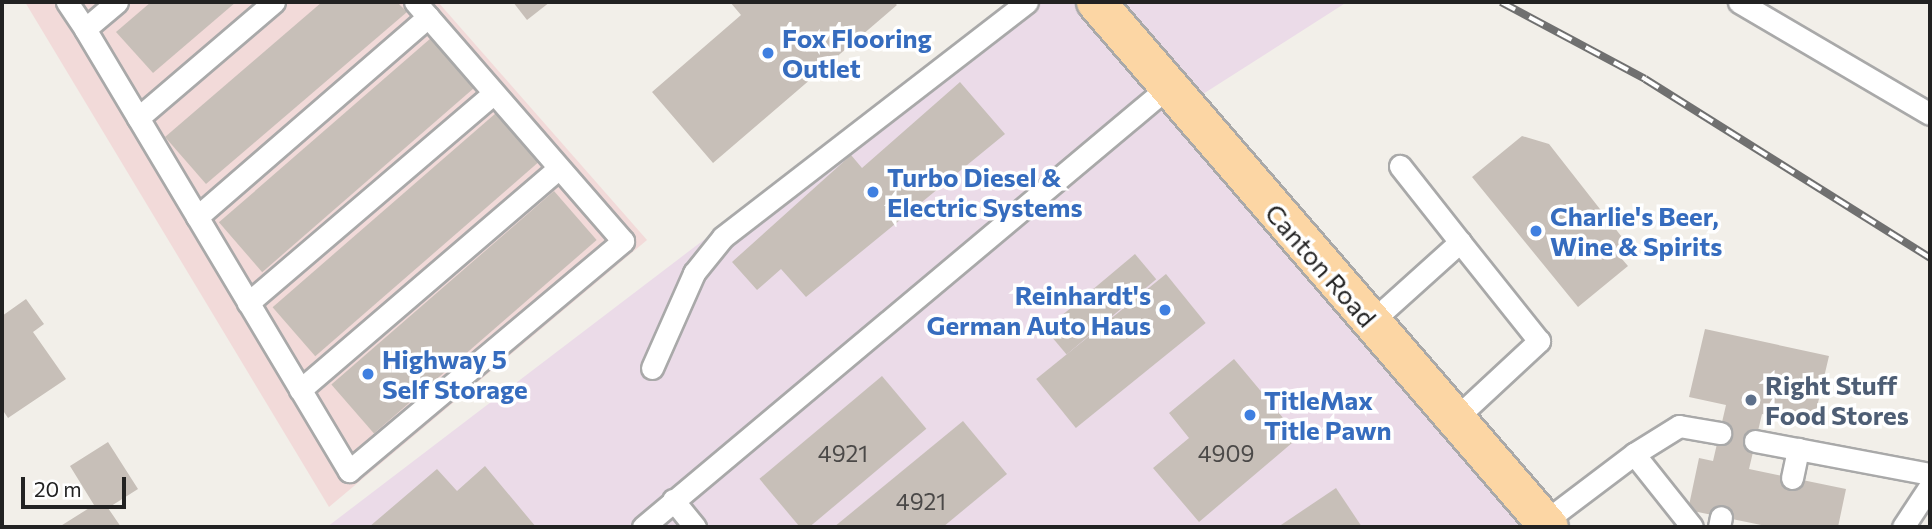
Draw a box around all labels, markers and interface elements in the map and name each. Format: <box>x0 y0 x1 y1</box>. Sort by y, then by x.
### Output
place label: Fox Flooring Outlet <box>782 22 932 84</box>
marker: Fox Flooring Outlet <box>760 45 776 61</box>
place label: Turbo Diesel & Electric Systems <box>887 161 1083 222</box>
marker: Turbo Diesel & Electric Systems <box>865 184 881 200</box>
street label: Canton Road <box>1259 197 1383 333</box>
place label: Charlie's Beer, Wine & Spirits <box>1550 200 1722 262</box>
marker: Charlie's Beer, Wine & Spirits <box>1528 223 1544 239</box>
place label: Reinhardt's German Auto Haus <box>926 279 1151 340</box>
marker: Reinhardt's German Auto Haus <box>1157 302 1173 318</box>
place label: Highway 5 Self Storage <box>382 343 528 404</box>
marker: Highway 5 Self Storage <box>360 366 376 382</box>
place label: Right Stuff Food Stores <box>1765 369 1909 430</box>
place label: TitleMax Title Pawn <box>1264 384 1392 446</box>
marker: Right Stuff Food Stores <box>1743 392 1759 408</box>
marker: TitleMax Title Pawn <box>1242 407 1258 423</box>
house number: 4921 <box>818 439 868 467</box>
house number: 4909 <box>1198 439 1254 467</box>
scale bar <box>24 462 130 506</box>
text: 20 m <box>34 476 82 501</box>
house number: 4921 <box>896 487 946 515</box>

